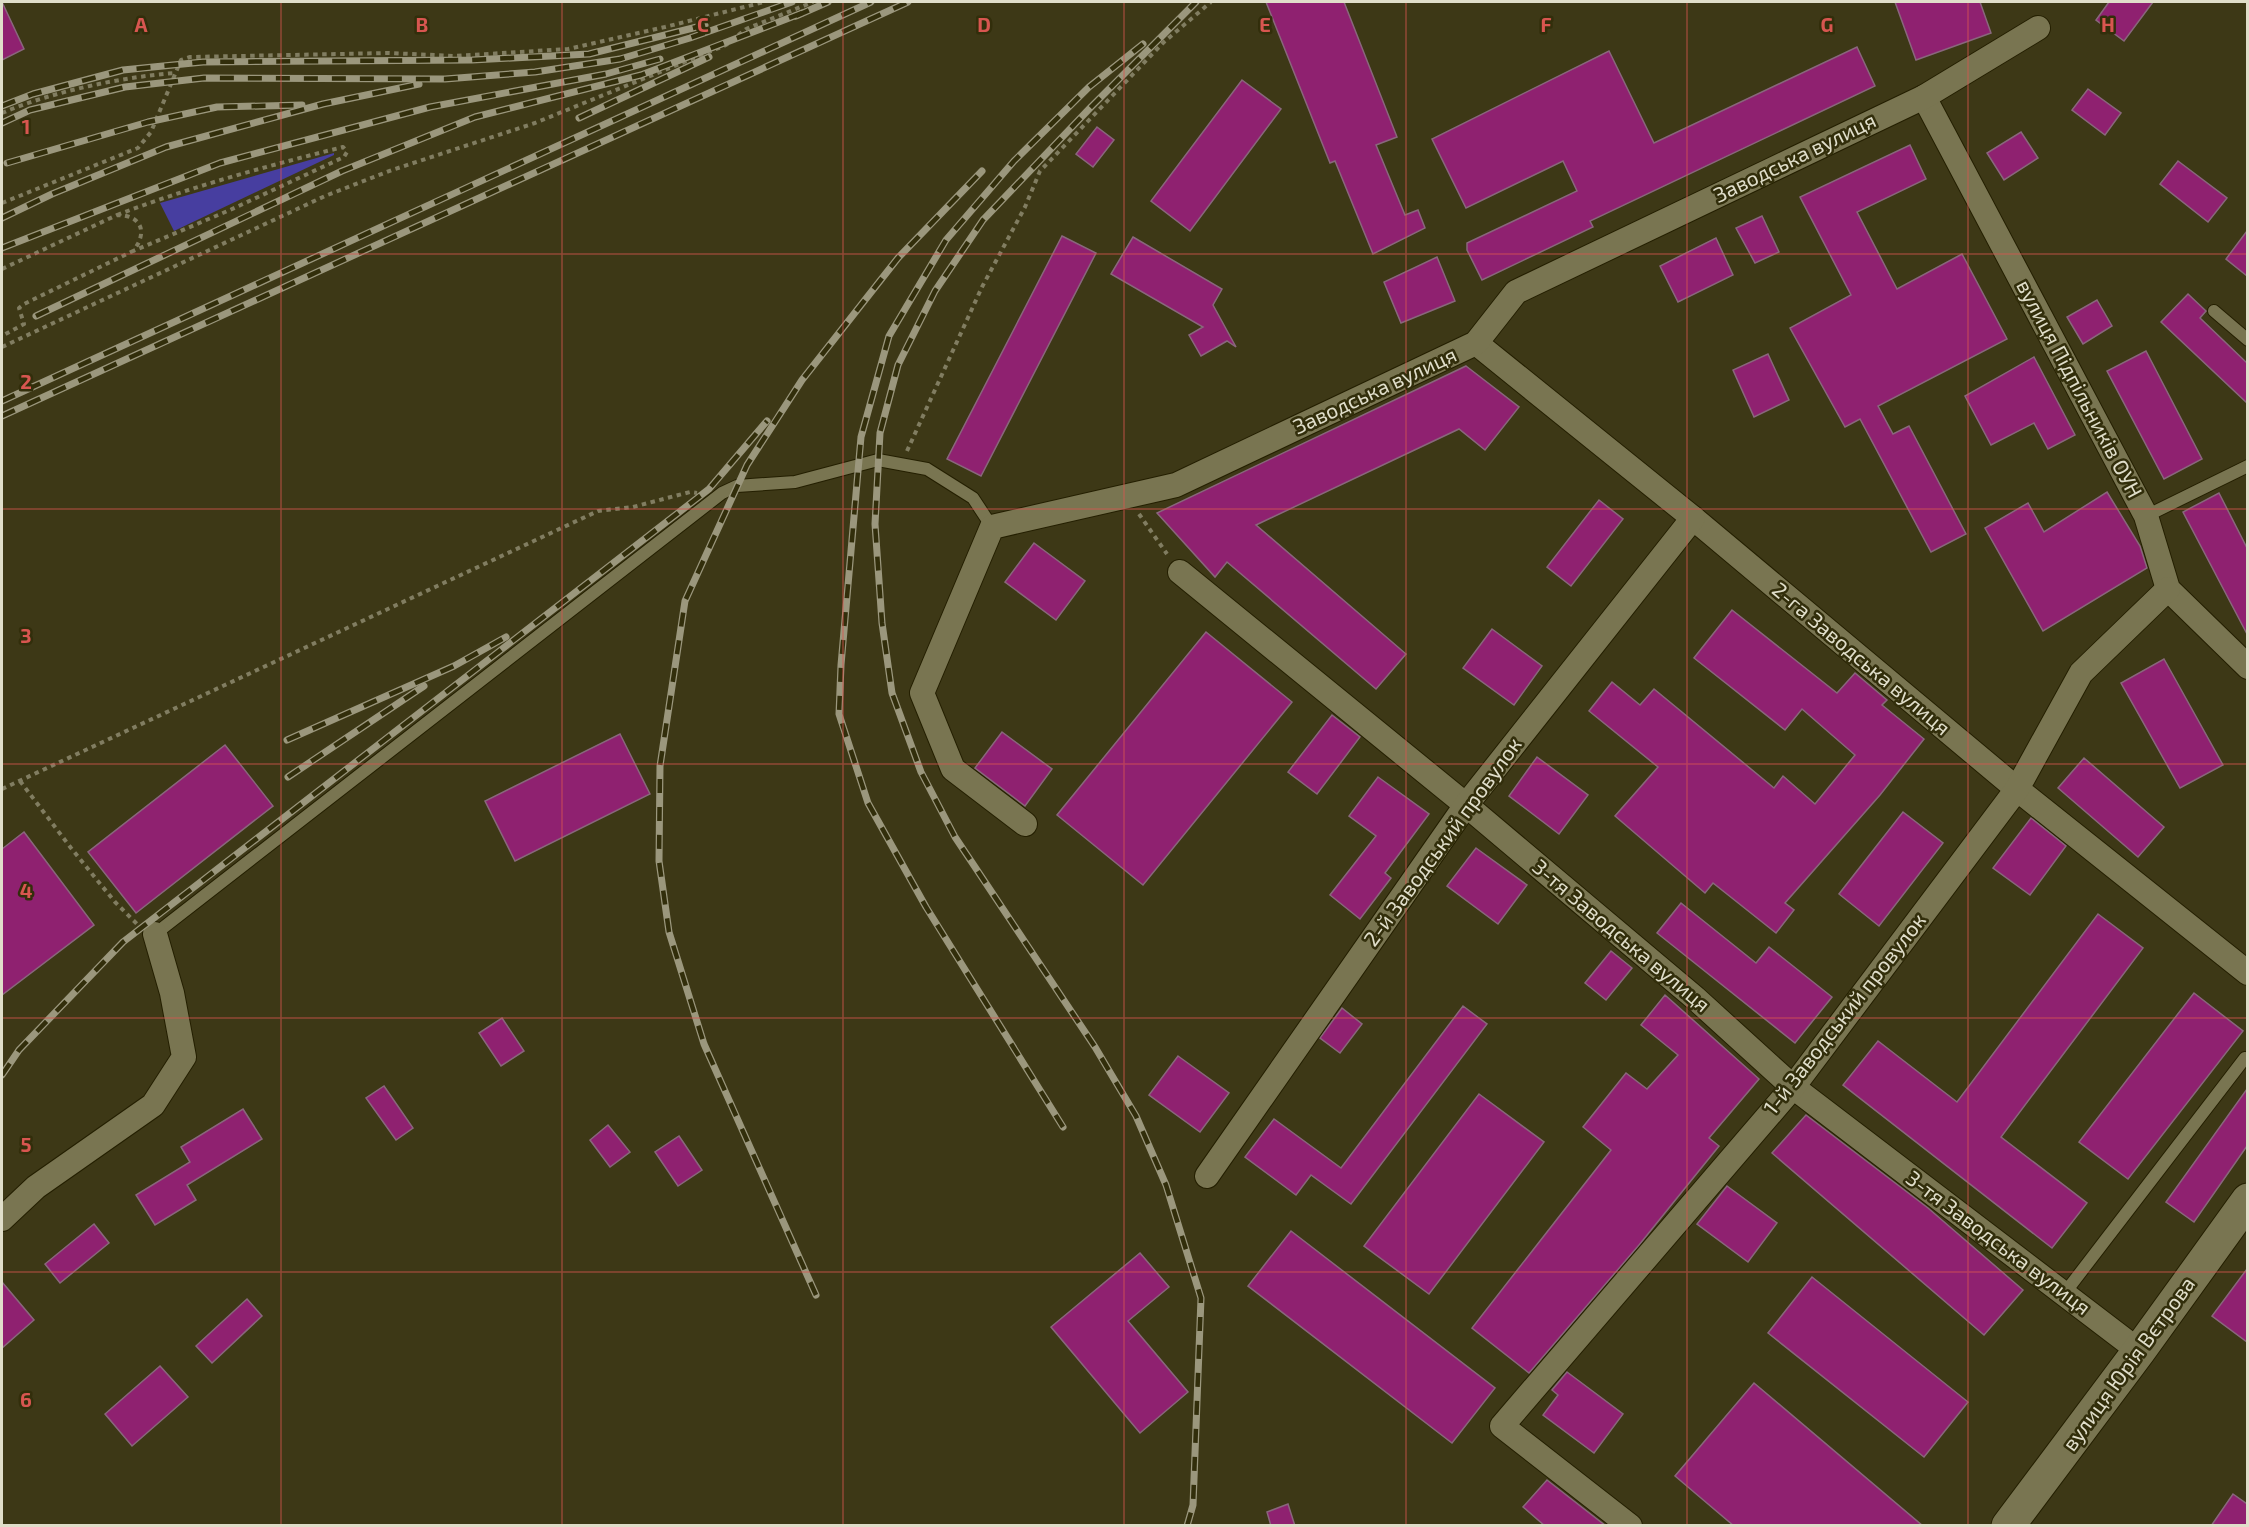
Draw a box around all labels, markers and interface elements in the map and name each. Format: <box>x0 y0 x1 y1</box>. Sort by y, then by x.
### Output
text: A <box>134 12 148 36</box>
text: B <box>416 12 428 36</box>
text: C <box>697 12 709 36</box>
text: D <box>977 12 991 36</box>
text: E <box>1259 12 1271 36</box>
text: F <box>1540 12 1552 36</box>
text: G <box>1821 12 1833 36</box>
text: H <box>2101 12 2115 36</box>
street label: Заводська вулиця <box>1709 107 1880 208</box>
text: 1 <box>22 114 30 138</box>
street label: вулиця Підпільників ОУН <box>2011 275 2149 502</box>
street label: Заводська вулиця <box>1289 341 1460 439</box>
text: 2 <box>20 369 32 393</box>
street label: 2-га Заводська вулиця <box>1767 576 1956 740</box>
text: 3 <box>20 623 32 647</box>
street label: 2-й Заводський провулок <box>1358 732 1527 951</box>
street label: 3-тя Заводська вулиця <box>1527 853 1716 1017</box>
text: 4 <box>20 878 33 902</box>
street label: 1-й Заводський провулок <box>1757 907 1931 1119</box>
text: 5 <box>20 1132 32 1156</box>
street label: 3-тя Заводська вулиця <box>1901 1164 2096 1320</box>
street label: вулиця Юрія Вєтрова <box>2056 1271 2200 1456</box>
text: 6 <box>20 1387 32 1411</box>

